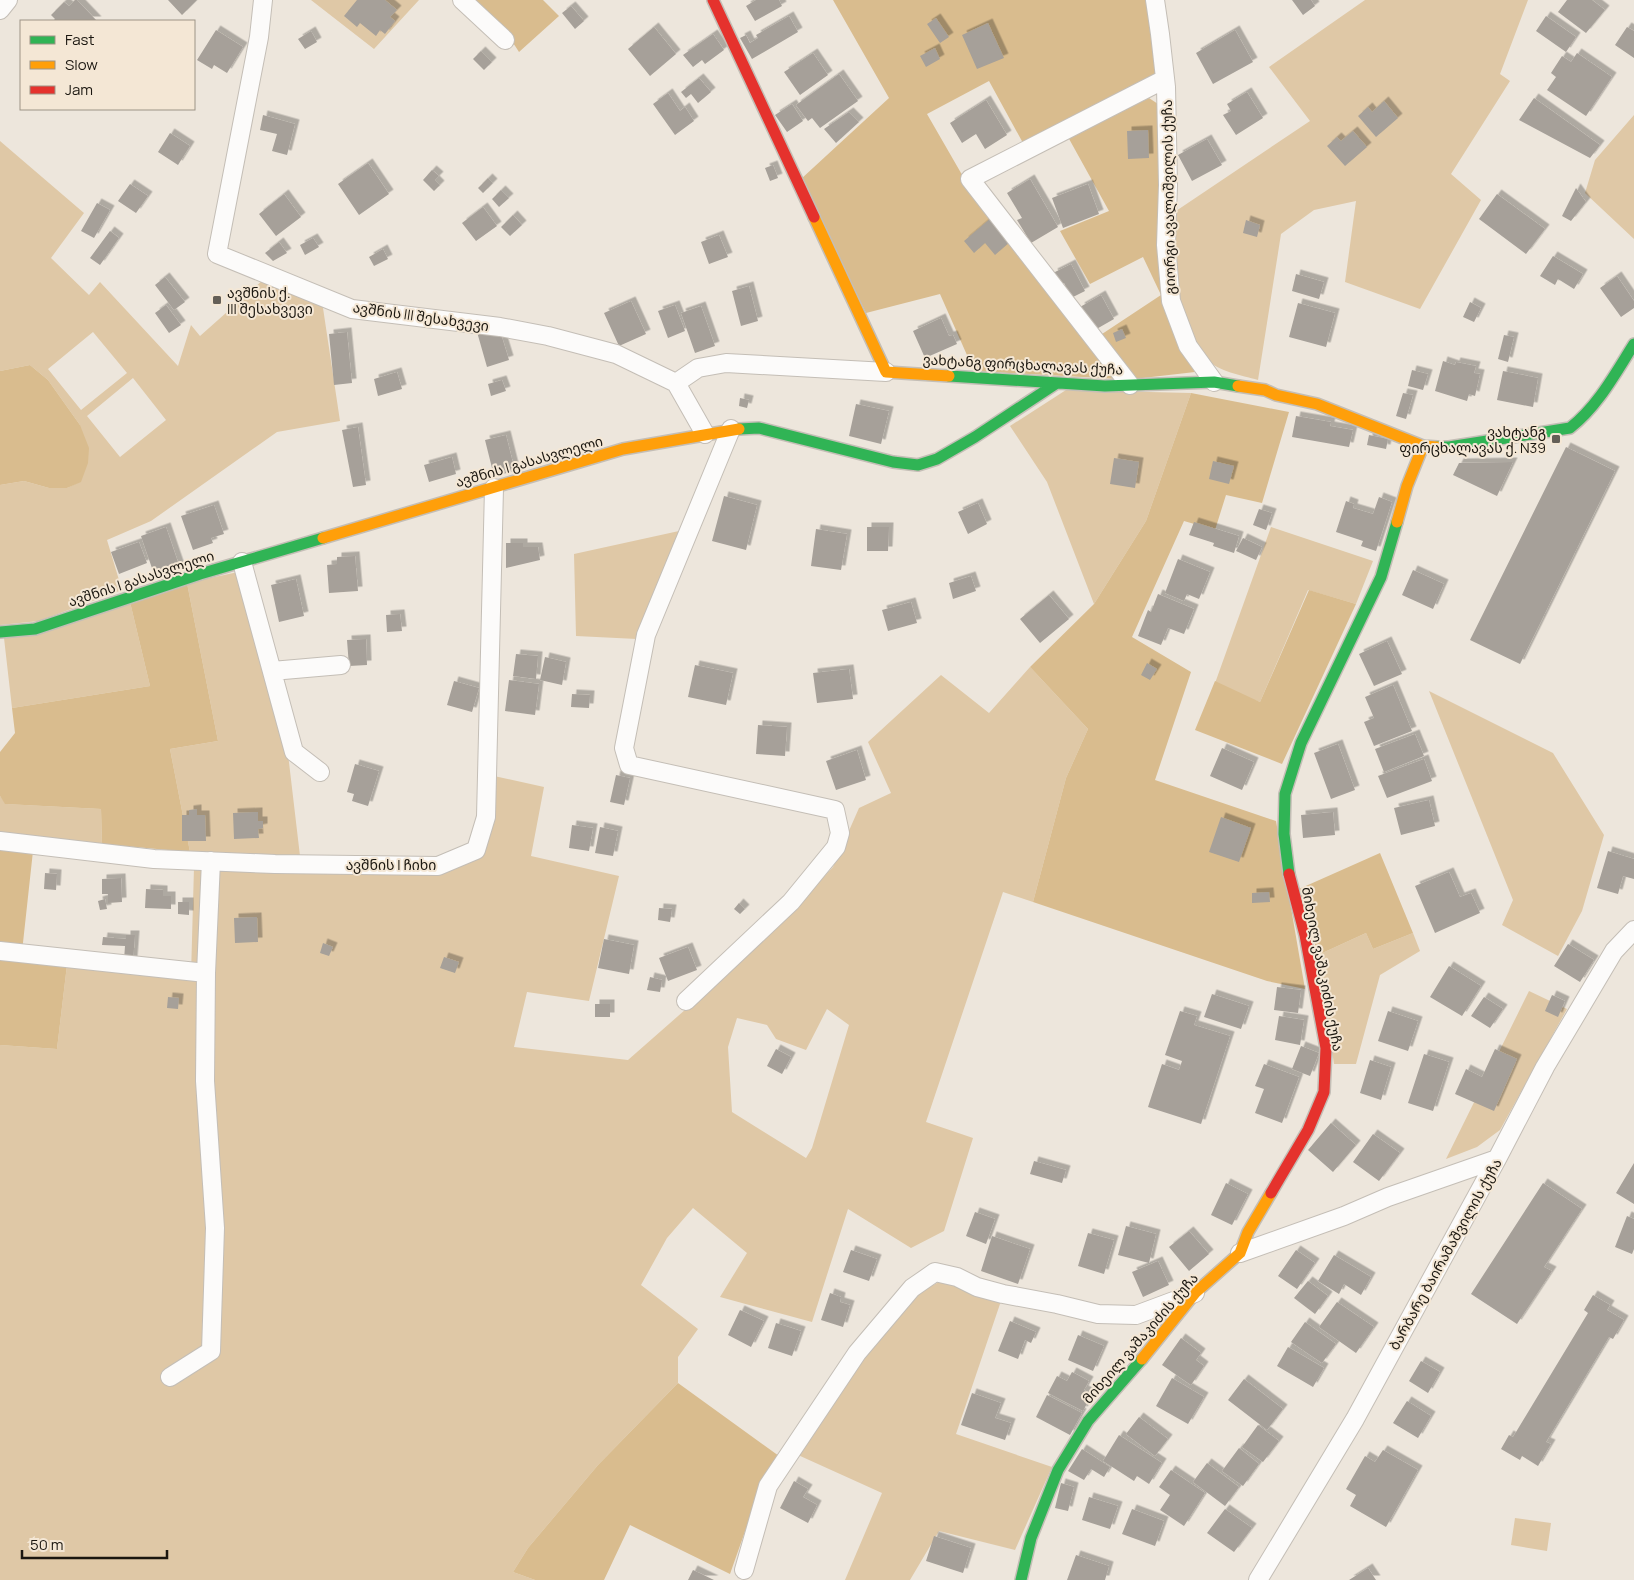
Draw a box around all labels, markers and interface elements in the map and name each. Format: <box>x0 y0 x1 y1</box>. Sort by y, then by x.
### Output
legend <box>20 20 195 110</box>
text: Fast <box>65 29 94 50</box>
text: Slow <box>65 54 98 75</box>
text: Jam <box>65 79 93 100</box>
street label: გიორგი ავალიშვილის ქუჩა <box>1157 99 1179 295</box>
place label: ავშნის ქ. III შესახვევი <box>227 283 313 318</box>
marker: ავშნის ქ. III შესახვევი <box>211 294 223 306</box>
street label: ავშნის III შესახვევი <box>352 297 490 335</box>
street label: ვახტანგ ფირცხალავას ქუჩა <box>922 349 1124 379</box>
place label: ვახტანგ ფირცხალავას ქ. N39 <box>1399 422 1546 457</box>
street label: ავშნის I გასასვლელი <box>453 431 605 491</box>
marker: ვახტანგ ფირცხალავას ქ. N39 <box>1550 433 1562 445</box>
street label: ავშნის I გასასვლელი <box>66 545 216 611</box>
street label: ავშნის I ჩიხი <box>346 855 436 874</box>
street label: მიხეილ ვაშაკიძის ქუჩა <box>1298 885 1348 1053</box>
street label: ბარბარე ბაირამაშვილის ქუჩა <box>1384 1155 1506 1353</box>
street label: მიხეილ ვაშაკიძის ქუჩა <box>1078 1269 1202 1407</box>
scale bar <box>22 1528 168 1560</box>
text: 50 m <box>30 1534 64 1555</box>

